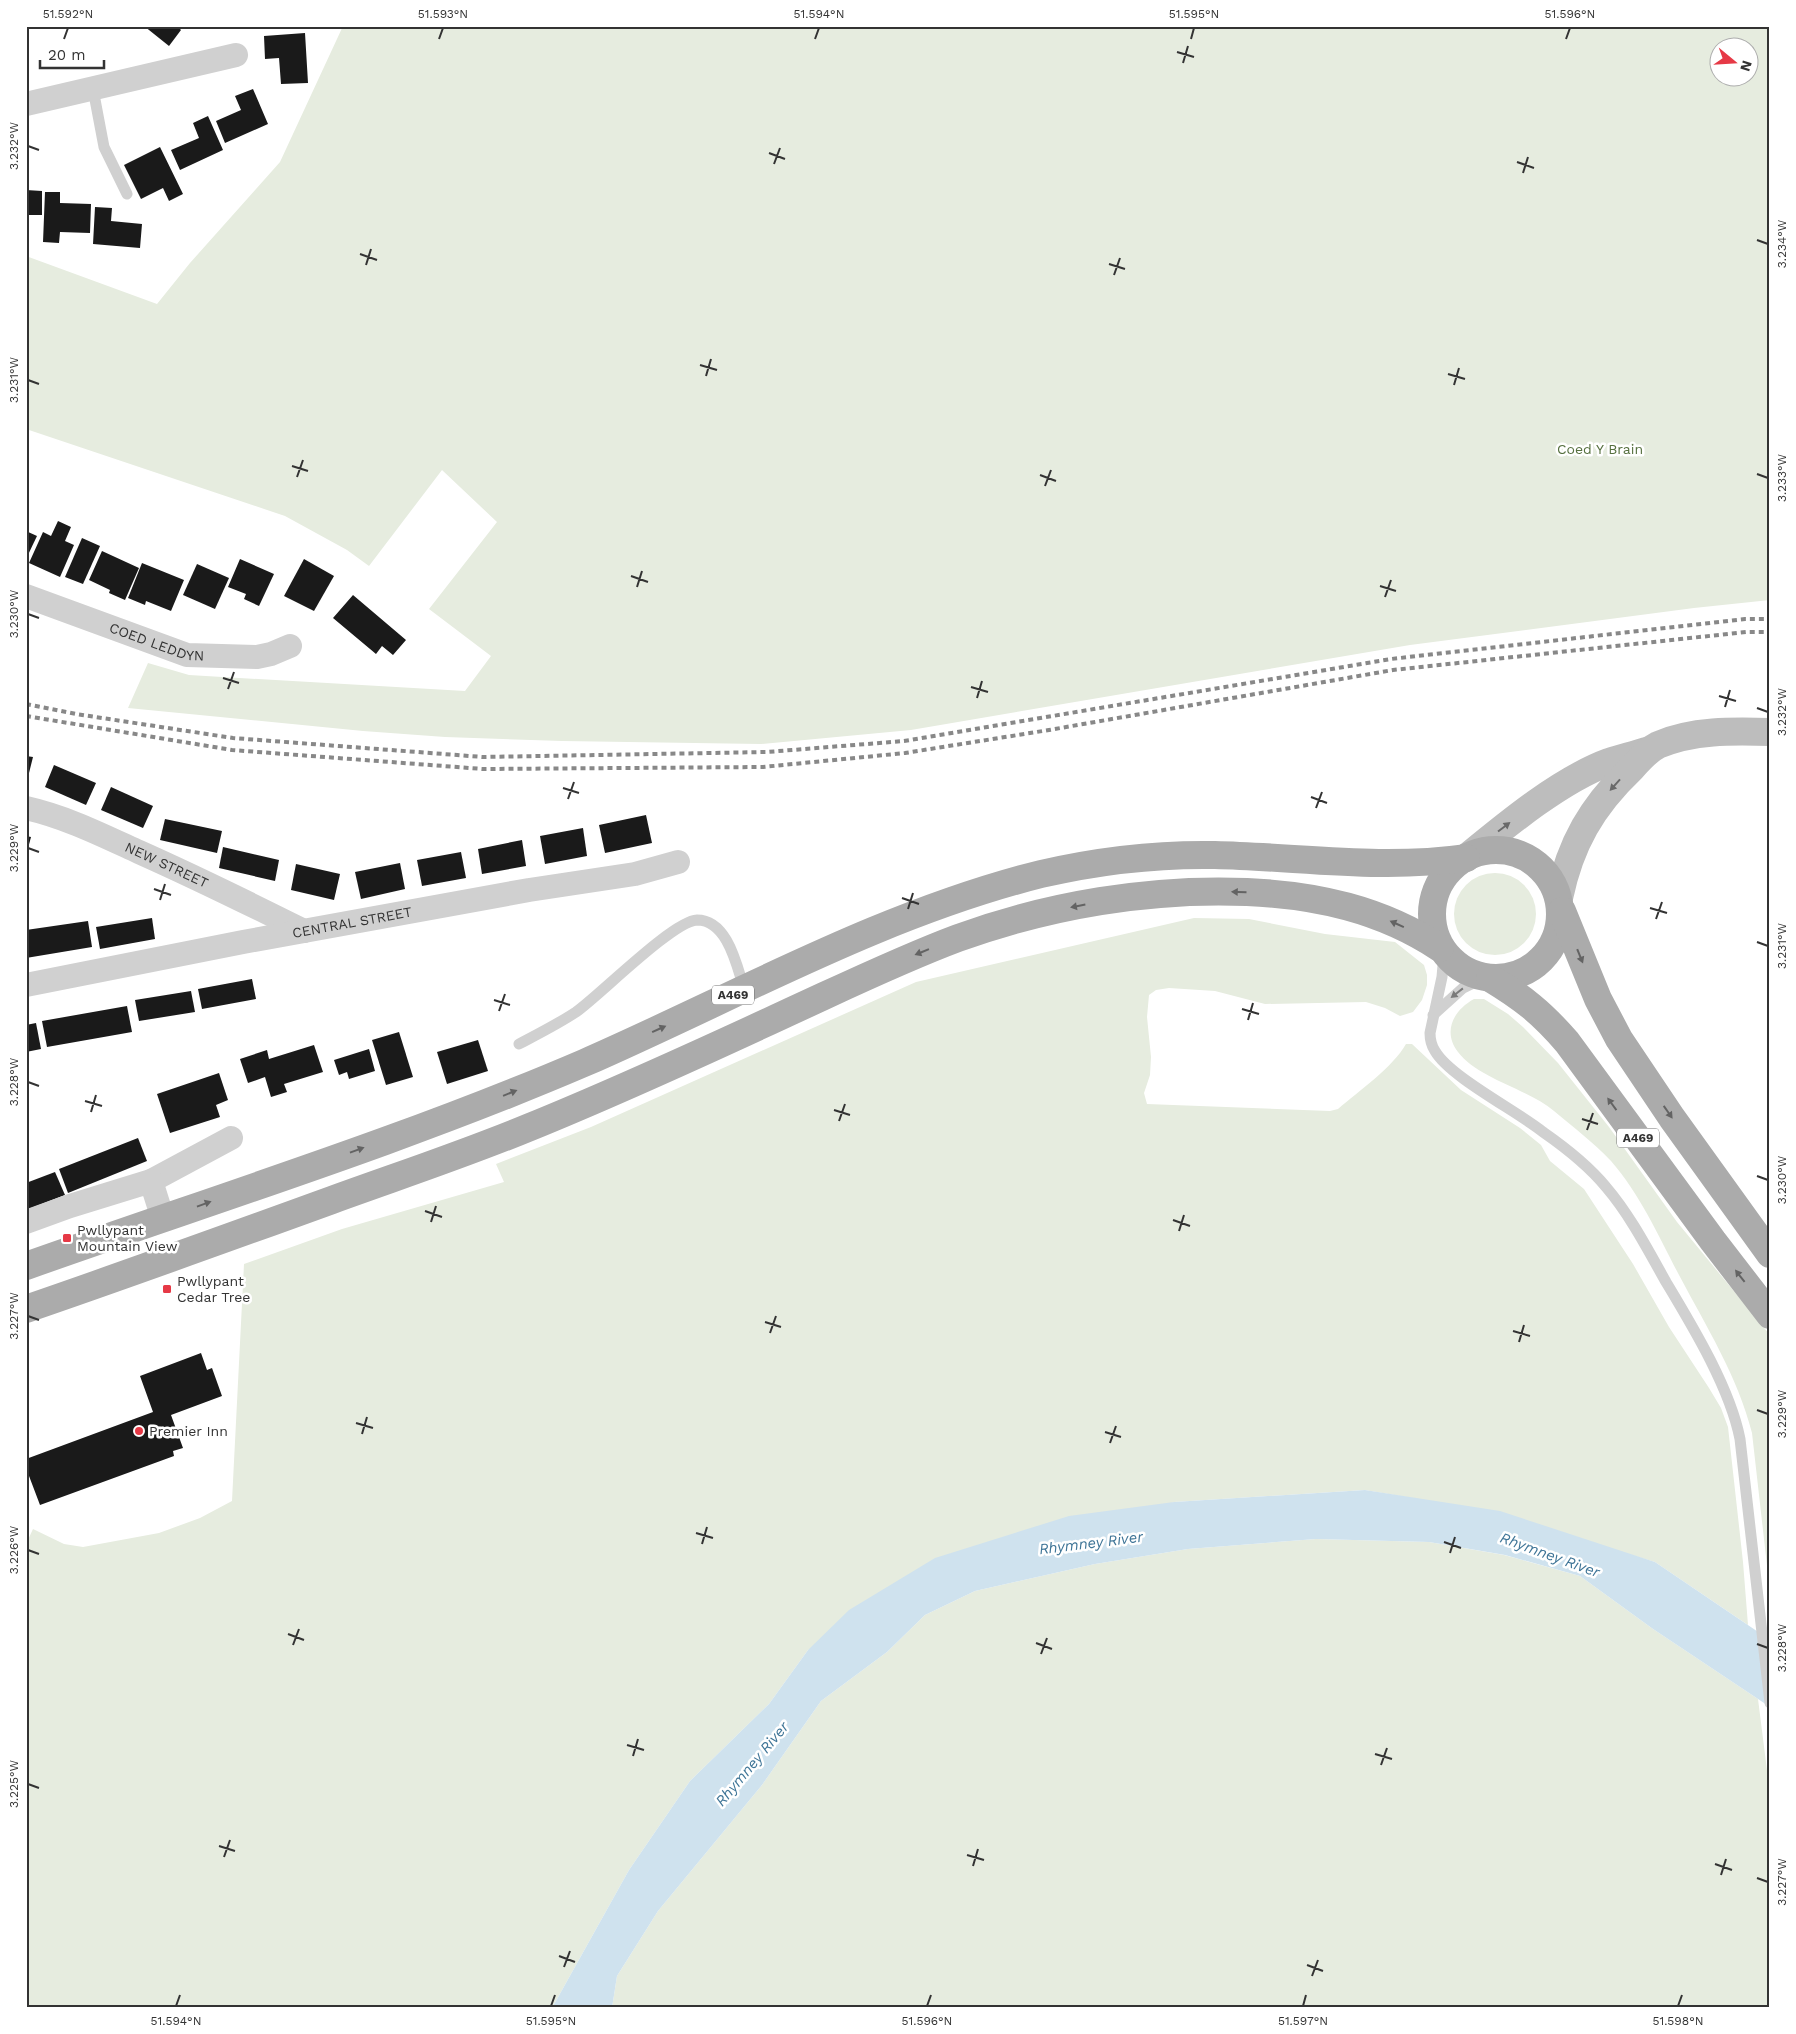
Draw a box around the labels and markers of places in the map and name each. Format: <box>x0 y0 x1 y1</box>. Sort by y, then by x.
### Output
place label: Pwllypant Mountain View <box>77 1222 178 1254</box>
marker: Pwllypant Mountain View <box>61 1232 73 1244</box>
place label: Pwllypant Cedar Tree <box>177 1273 250 1305</box>
marker: Pwllypant Cedar Tree <box>161 1283 173 1295</box>
place label: Premier Inn <box>149 1423 228 1439</box>
marker: Premier Inn <box>133 1425 145 1437</box>

